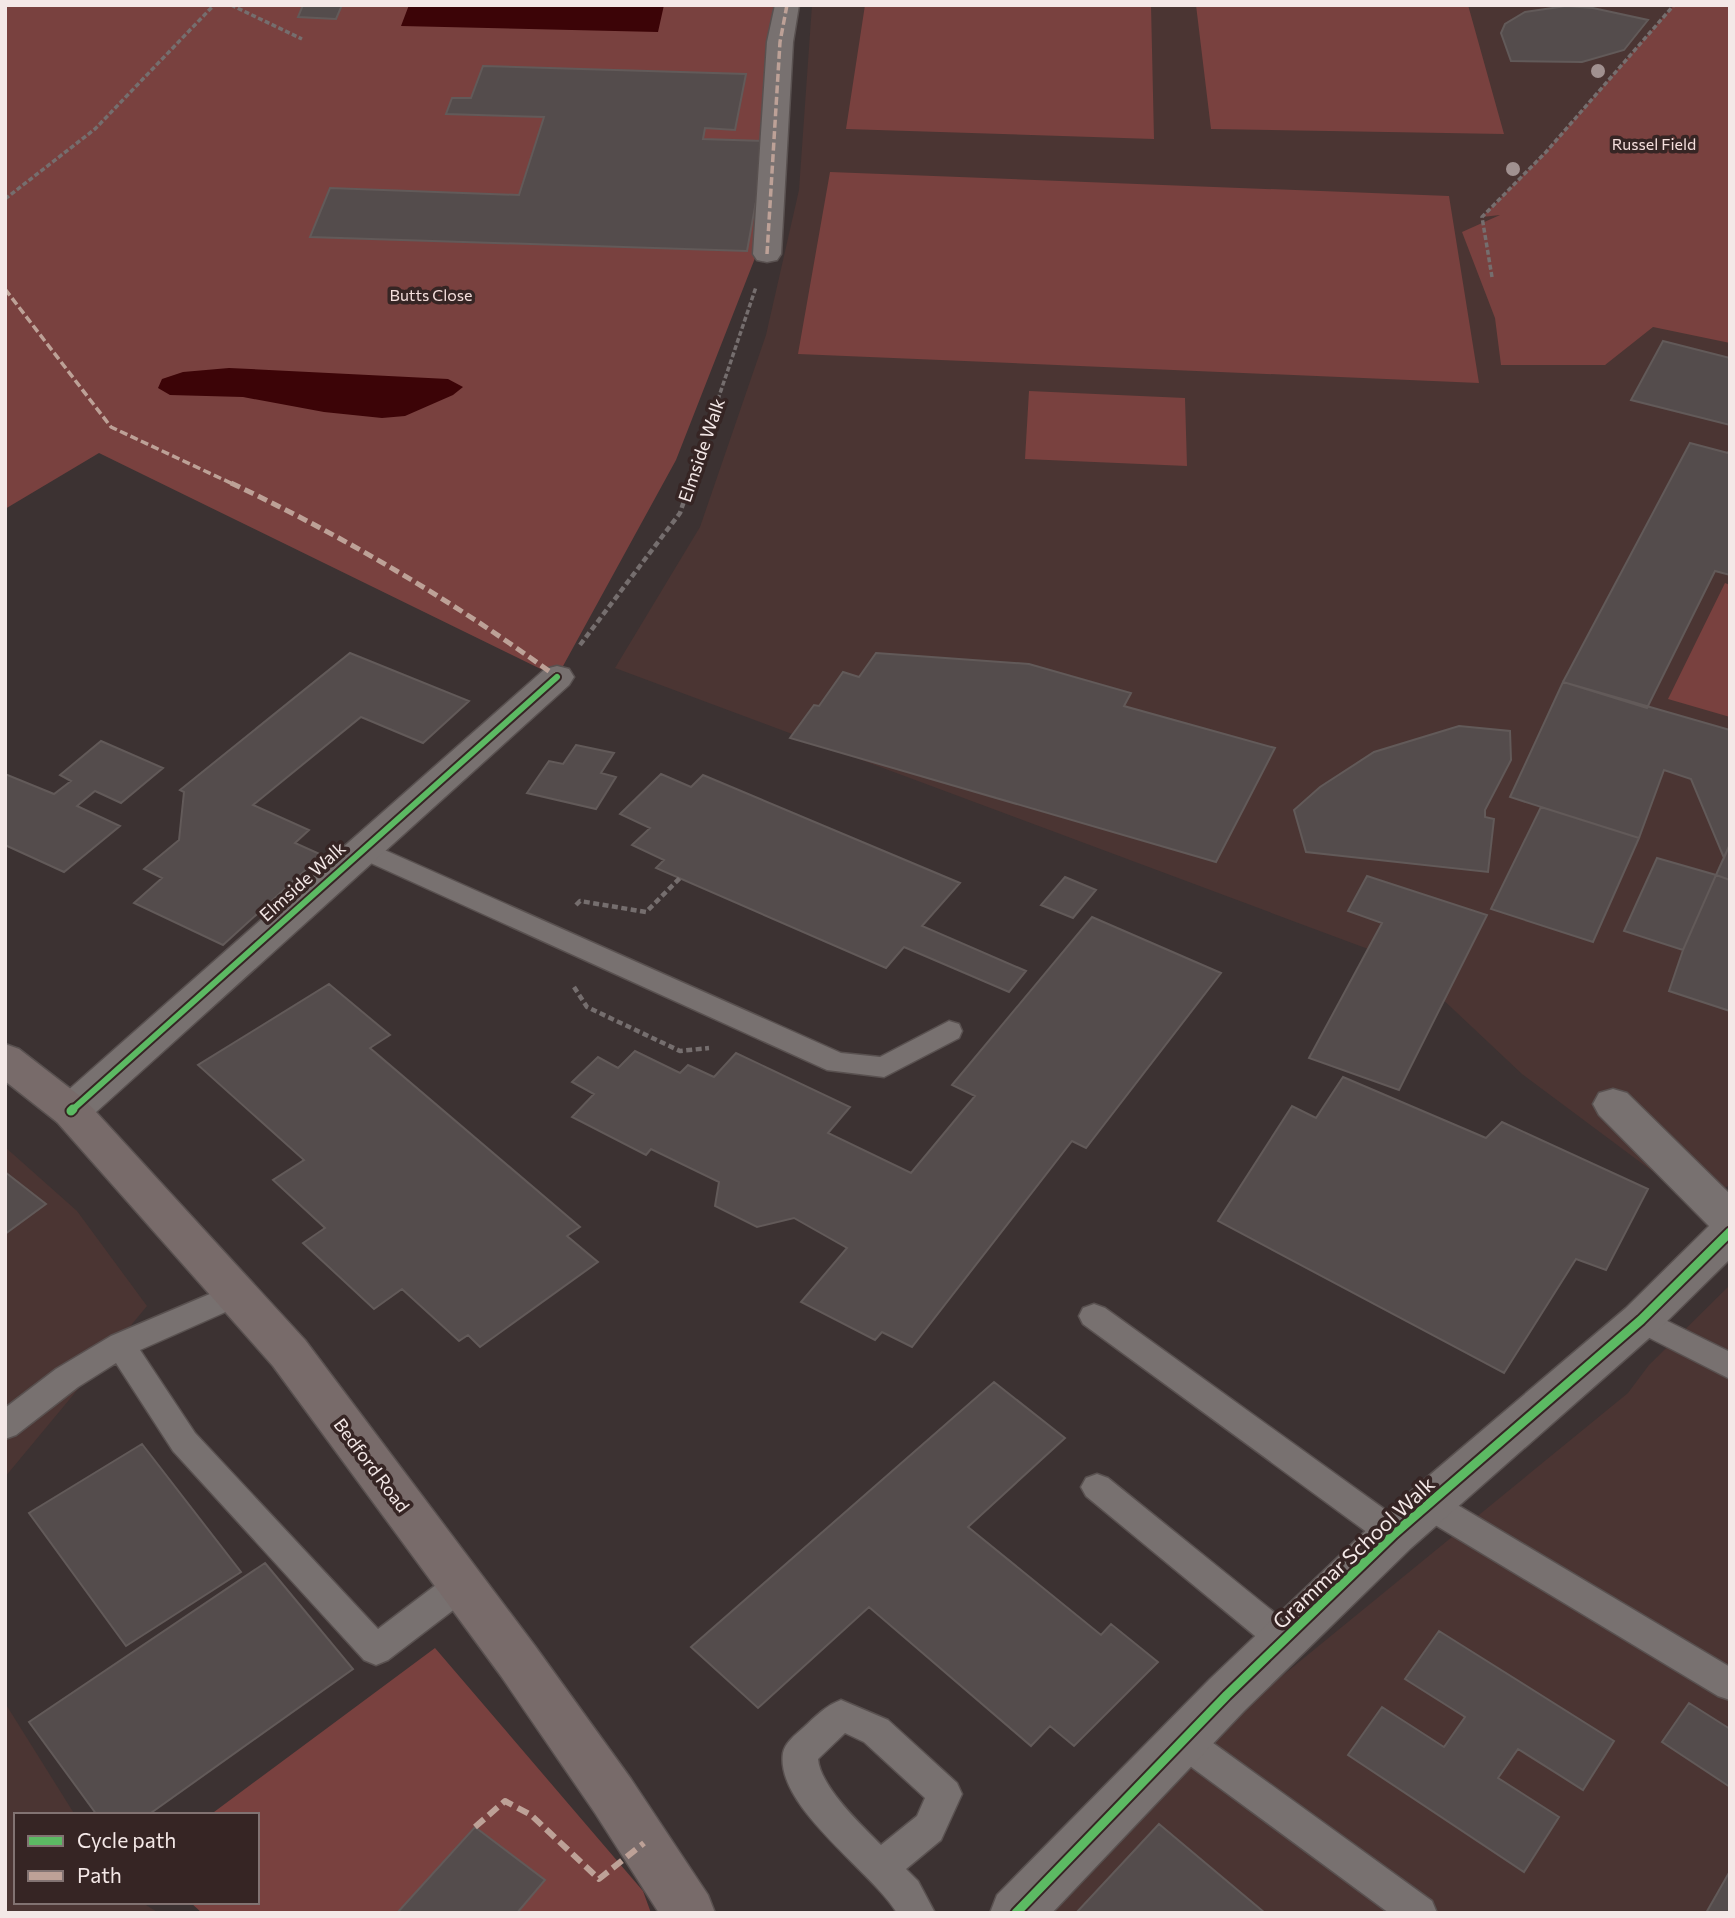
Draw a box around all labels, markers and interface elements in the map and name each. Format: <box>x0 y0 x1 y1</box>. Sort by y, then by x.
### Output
park label: Russel Field <box>1612 134 1696 153</box>
park label: Butts Close <box>390 285 472 304</box>
street label: Elmside Walk <box>673 395 729 505</box>
street label: Elmside Walk <box>254 836 350 925</box>
street label: Bedford Road <box>330 1414 414 1516</box>
street label: Grammar School Walk <box>1267 1471 1439 1633</box>
legend <box>14 1813 259 1904</box>
text: Cycle path <box>77 1827 176 1852</box>
text: Path <box>77 1862 122 1887</box>

